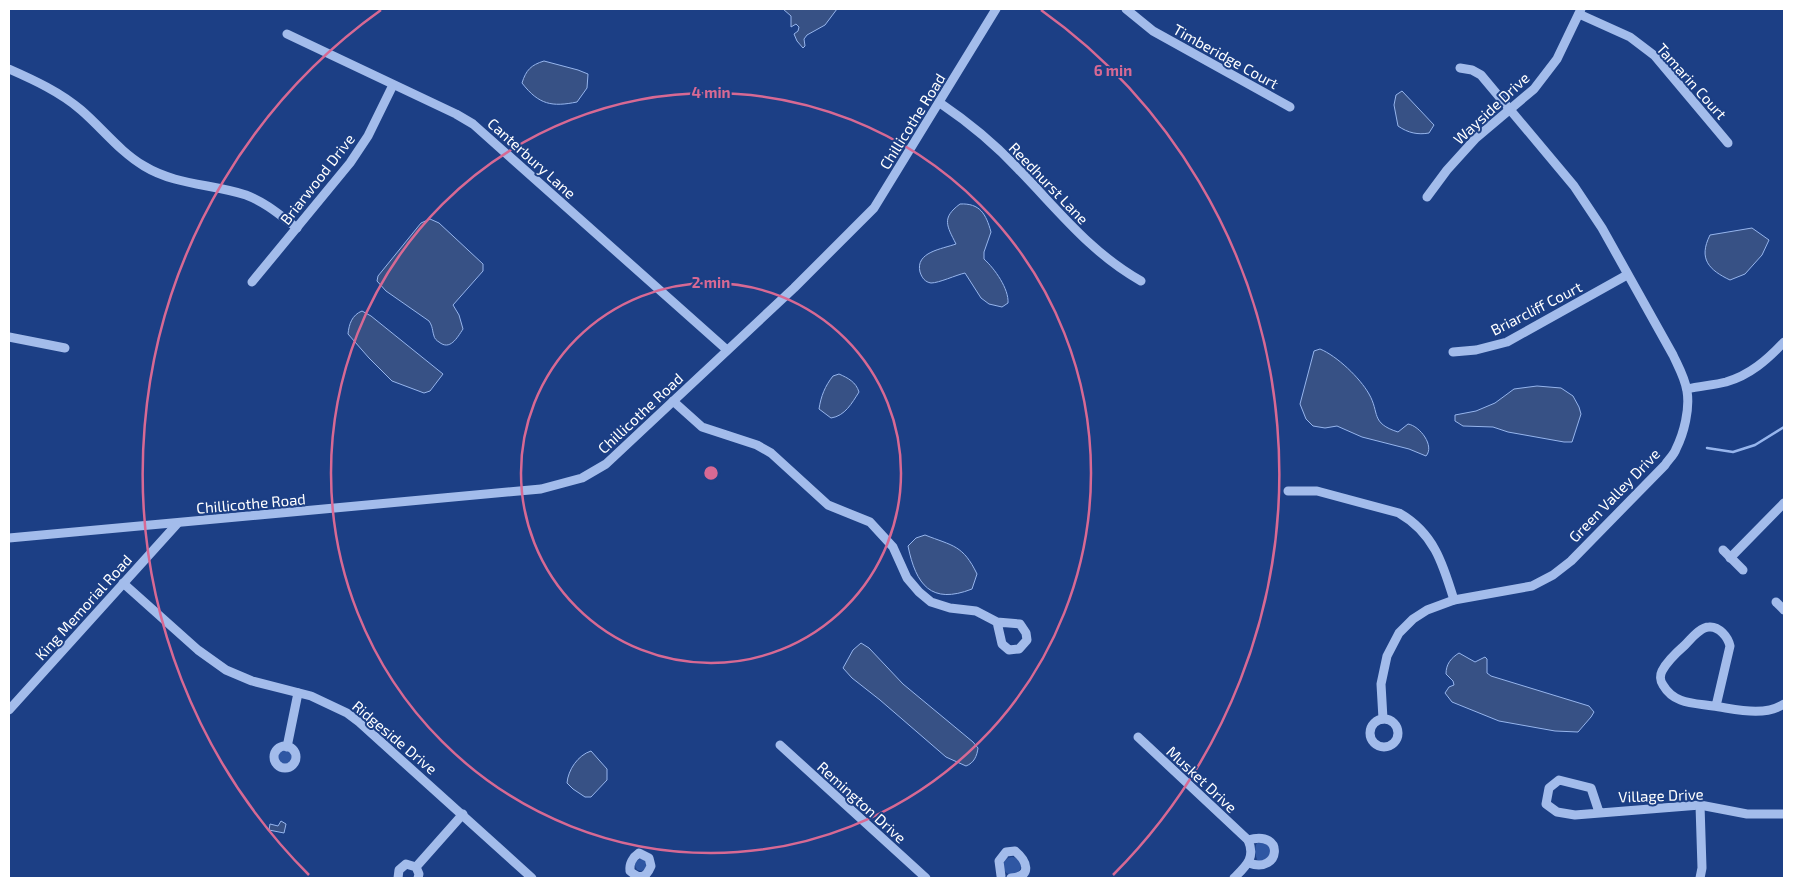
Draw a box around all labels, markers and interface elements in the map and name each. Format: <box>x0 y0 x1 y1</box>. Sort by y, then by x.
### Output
street label: Timberidge Court <box>1170 20 1282 93</box>
street label: Tamarin Court <box>1653 39 1731 123</box>
text: 6 min <box>1094 61 1132 79</box>
street label: Wayside Drive <box>1449 68 1533 148</box>
street label: Chillicothe Road <box>875 70 949 172</box>
text: 4 min <box>691 83 731 101</box>
street label: Canterbury Lane <box>484 114 580 202</box>
street label: Briarwood Drive <box>276 130 358 228</box>
street label: Reedhurst Lane <box>1006 138 1092 228</box>
text: 2 min <box>692 273 730 291</box>
street label: Briarcliff Court <box>1487 277 1585 339</box>
street label: Chillicothe Road <box>594 369 686 457</box>
street label: Green Valley Drive <box>1565 444 1663 546</box>
centre of rings <box>702 464 720 482</box>
street label: Chillicothe Road <box>196 489 306 517</box>
street label: King Memorial Road <box>31 551 135 663</box>
street label: Ridgeside Drive <box>349 696 441 778</box>
street label: Musket Drive <box>1163 742 1241 816</box>
street label: Remington Drive <box>814 757 910 847</box>
street label: Village Drive <box>1618 785 1704 805</box>

